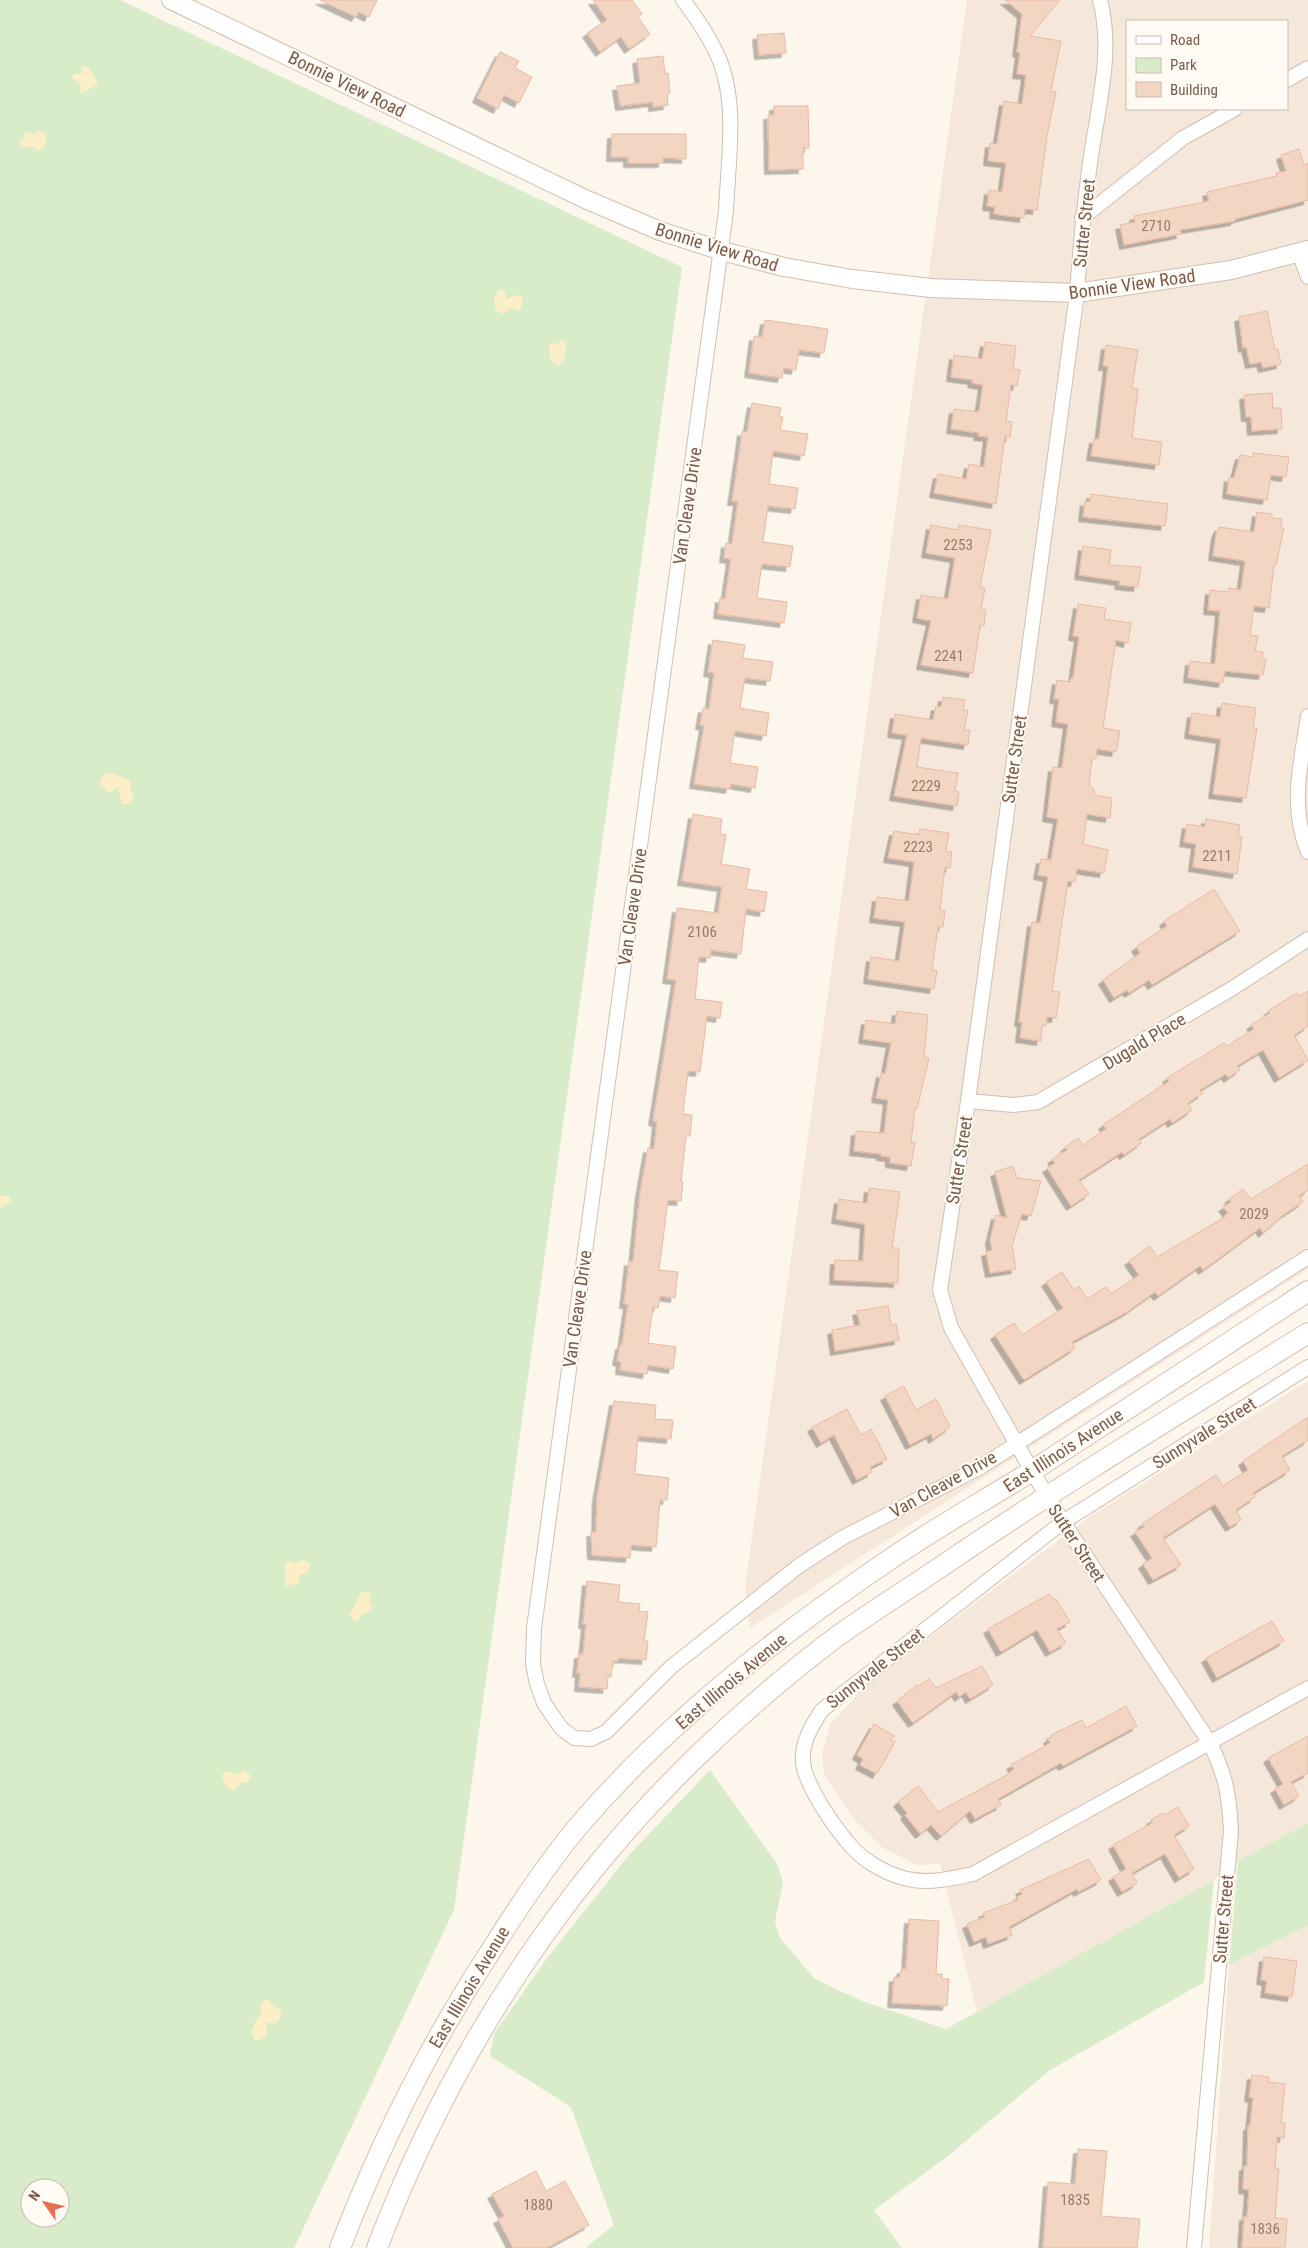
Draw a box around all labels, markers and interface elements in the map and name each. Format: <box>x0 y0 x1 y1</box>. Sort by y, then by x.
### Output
legend <box>1126 20 1288 110</box>
text: Road <box>1170 31 1200 49</box>
street label: Bonnie View Road <box>285 47 409 121</box>
text: Park <box>1170 56 1197 74</box>
text: Building <box>1170 81 1218 99</box>
street label: Sutter Street <box>1069 178 1099 268</box>
house number: 2710 <box>1141 217 1171 235</box>
street label: Bonnie View Road <box>653 218 781 276</box>
street label: Bonnie View Road <box>1067 265 1197 303</box>
street label: Van Cleave Drive <box>668 446 706 566</box>
house number: 2253 <box>943 536 973 554</box>
house number: 2241 <box>934 647 964 665</box>
street label: Sutter Street <box>997 714 1031 804</box>
house number: 2229 <box>911 777 941 795</box>
house number: 2223 <box>903 838 933 856</box>
street label: Van Cleave Drive <box>613 847 651 967</box>
house number: 2211 <box>1202 847 1232 865</box>
house number: 2106 <box>687 923 717 941</box>
street label: Dugald Place <box>1099 1008 1189 1074</box>
street label: Sutter Street <box>942 1114 976 1206</box>
house number: 2029 <box>1239 1205 1269 1223</box>
street label: Van Cleave Drive <box>558 1249 596 1369</box>
street label: Sunnyvale Street <box>1148 1393 1260 1473</box>
street label: East Illinois Avenue <box>999 1404 1127 1496</box>
street label: Van Cleave Drive <box>886 1446 1000 1522</box>
street label: Sutter Street <box>1044 1500 1110 1586</box>
street label: Sunnyvale Street <box>822 1623 928 1713</box>
street label: East Illinois Avenue <box>671 1629 791 1733</box>
street label: Sutter Street <box>1209 1874 1237 1964</box>
street label: East Illinois Avenue <box>424 1922 514 2052</box>
north arrow <box>20 2178 70 2228</box>
text: N <box>25 2188 43 2204</box>
house number: 1835 <box>1060 2191 1090 2209</box>
house number: 1880 <box>523 2196 553 2214</box>
house number: 1836 <box>1250 2220 1280 2238</box>

